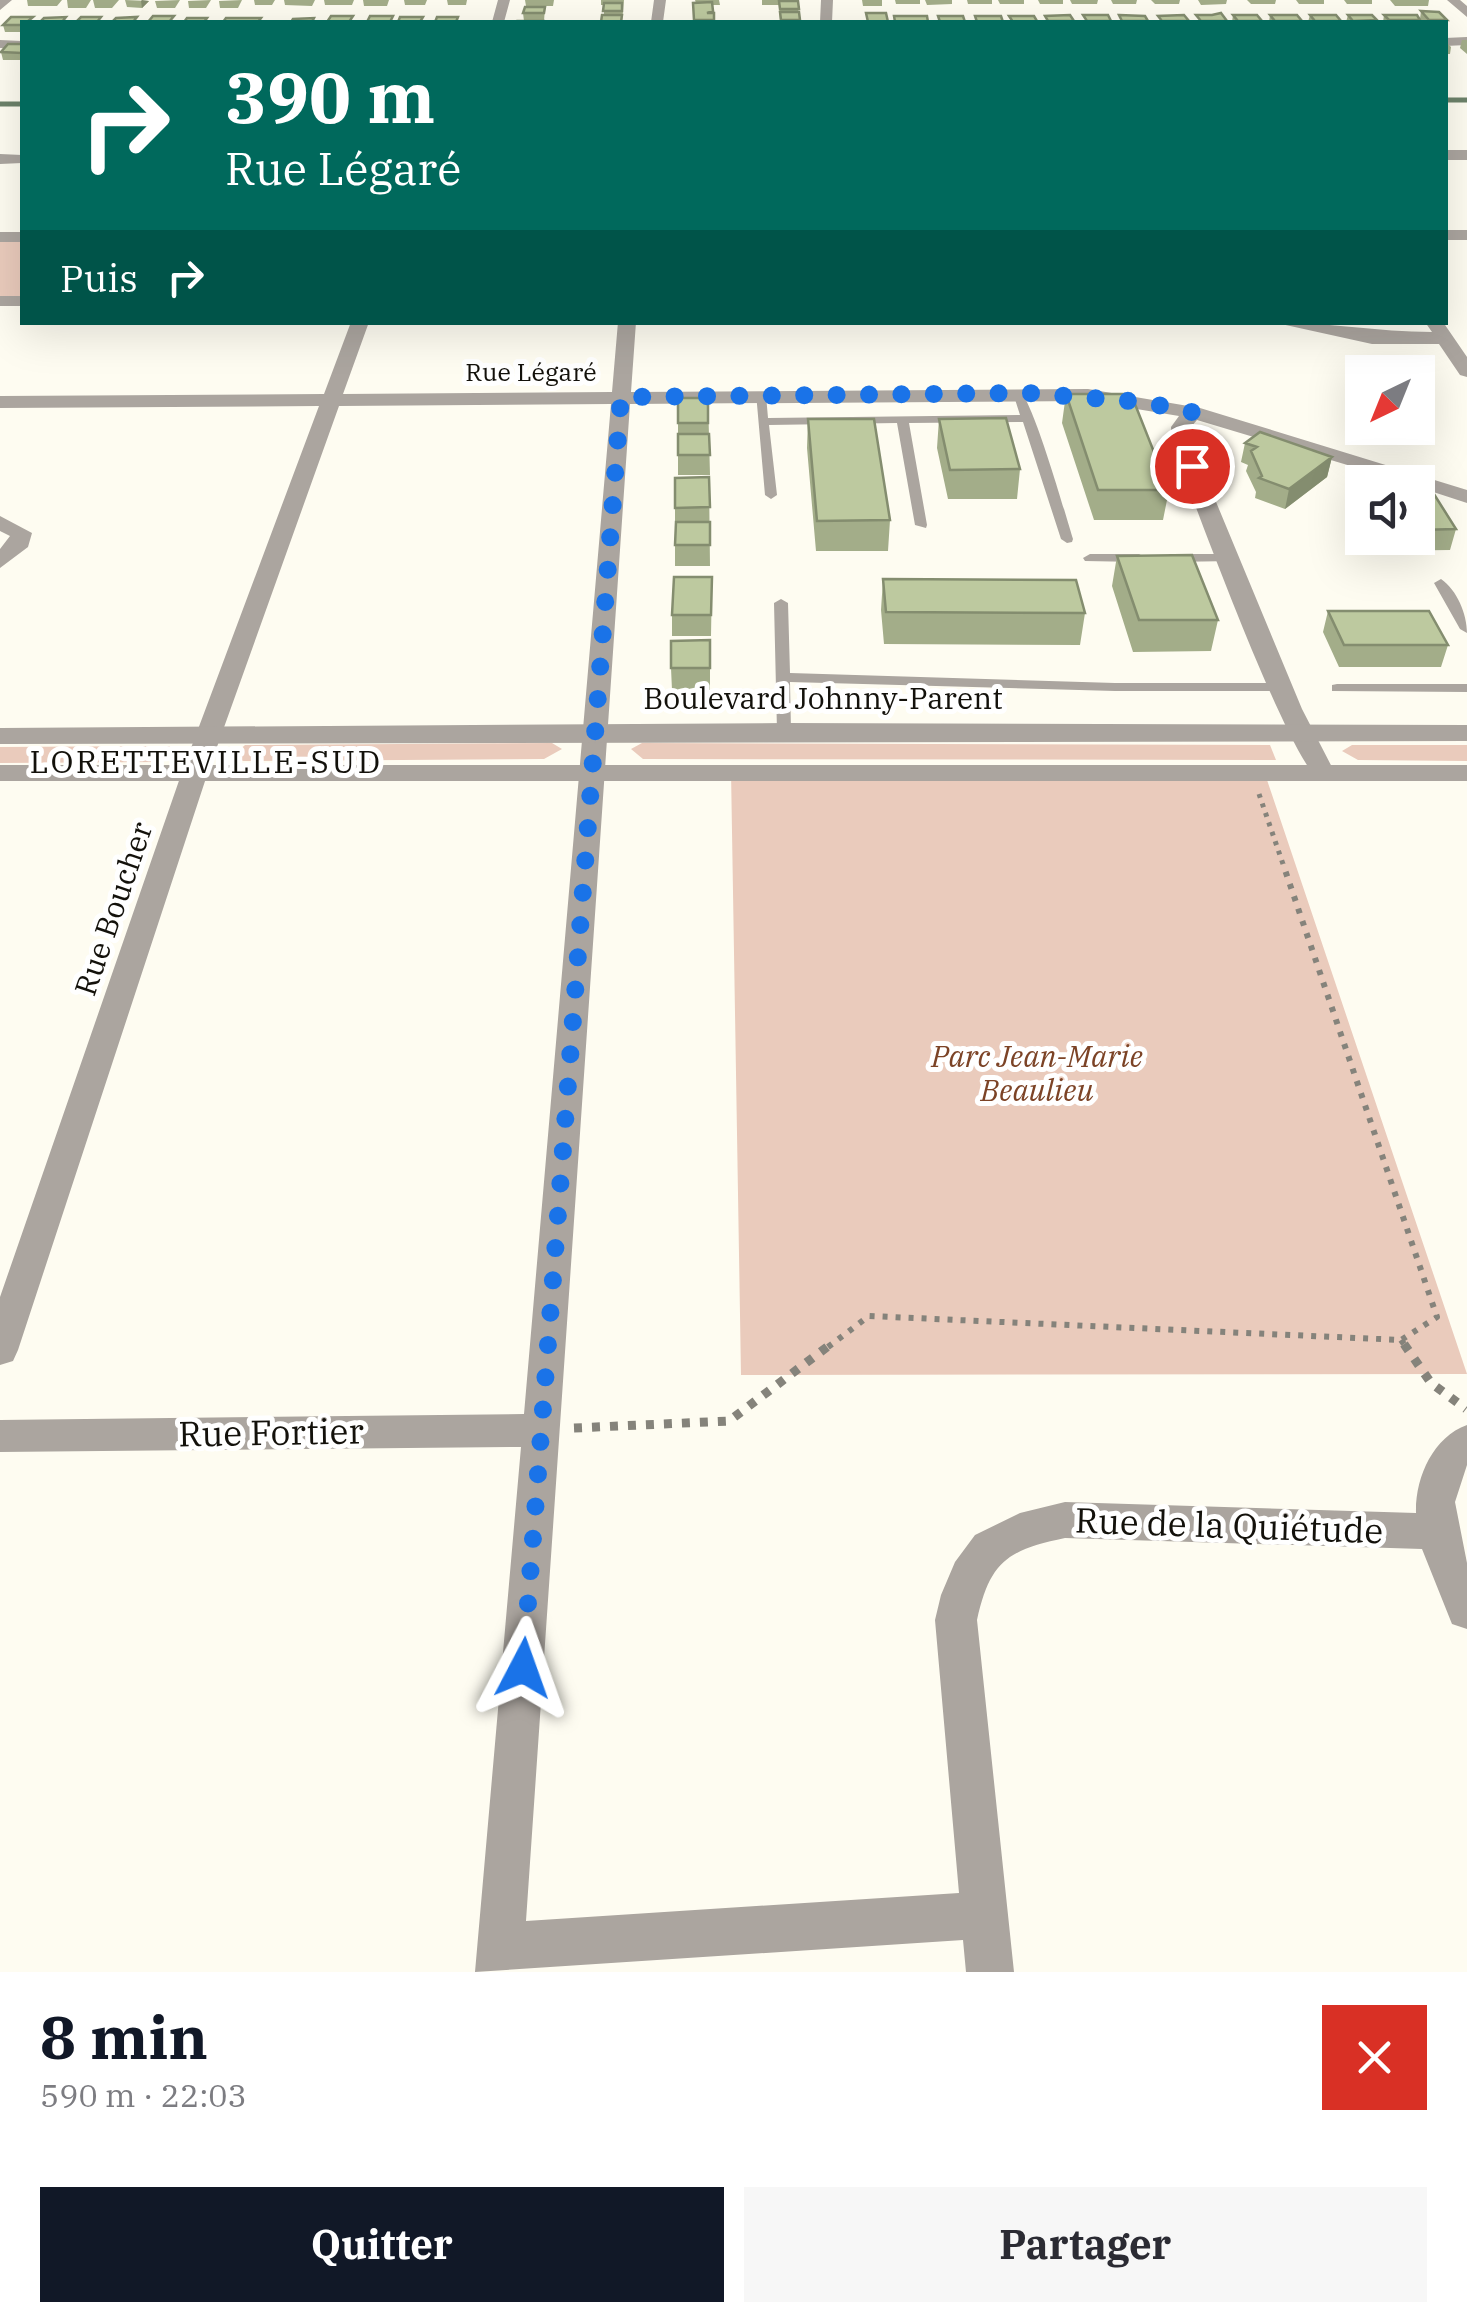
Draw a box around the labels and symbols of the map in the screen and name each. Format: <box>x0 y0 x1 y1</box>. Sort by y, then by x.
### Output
street label: Rue Légaré <box>465 355 597 388</box>
north arrow <box>1345 355 1435 445</box>
pin <box>1150 424 1235 509</box>
street label: Boulevard Johnny-Parent <box>643 678 1003 717</box>
district label: LORETTEVILLE-SUD <box>29 740 383 782</box>
street label: Rue Boucher <box>65 817 160 1000</box>
park label: Parc Jean-Marie Beaulieu <box>930 1036 1143 1109</box>
street label: Rue Fortier <box>178 1407 365 1457</box>
street label: Rue de la Quiétude <box>1074 1497 1384 1553</box>
position arrow <box>471 1616 575 1720</box>

